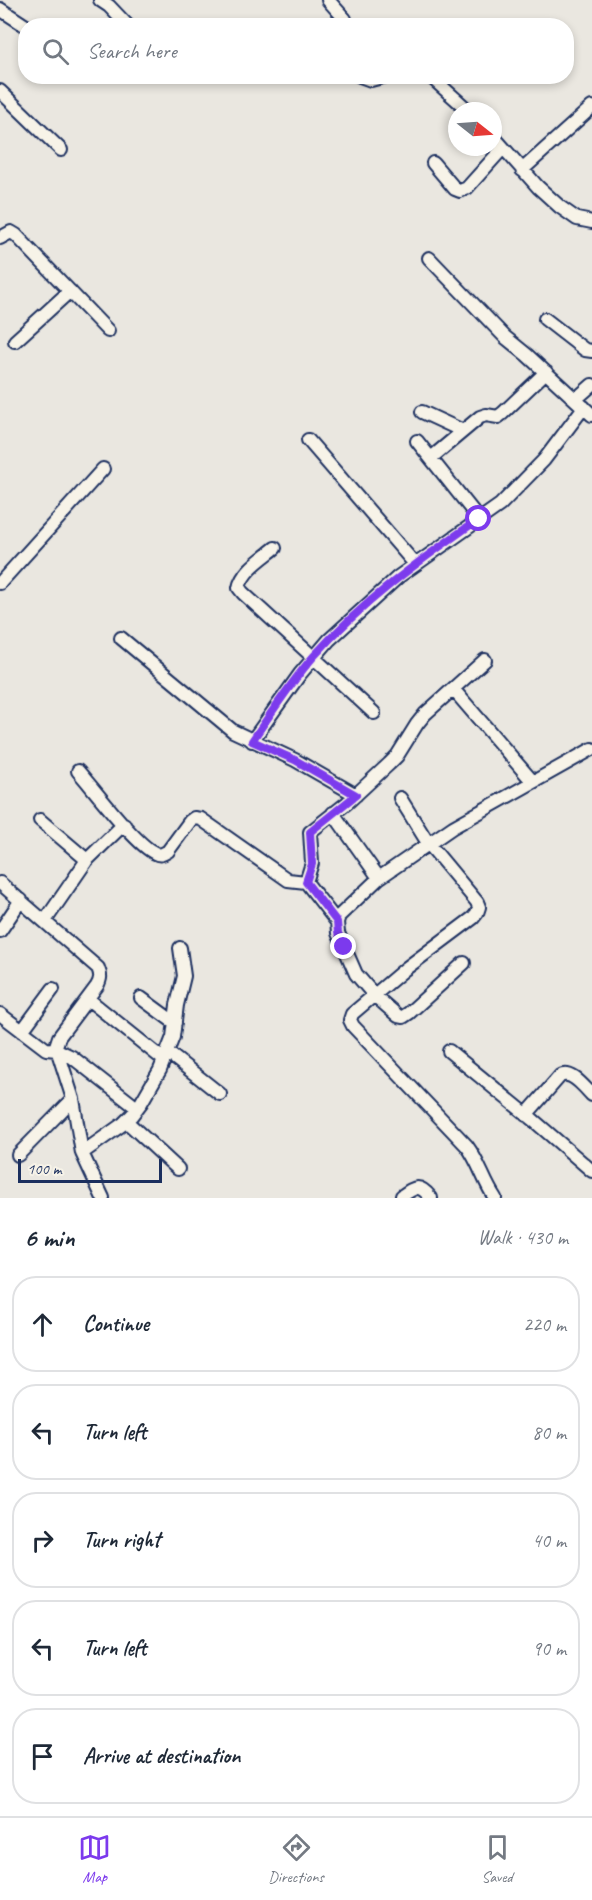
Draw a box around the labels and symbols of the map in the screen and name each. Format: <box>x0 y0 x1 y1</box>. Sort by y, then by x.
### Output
north arrow <box>448 102 502 156</box>
route start <box>465 505 491 531</box>
route end <box>330 933 356 959</box>
scale bar <box>18 1156 162 1184</box>

